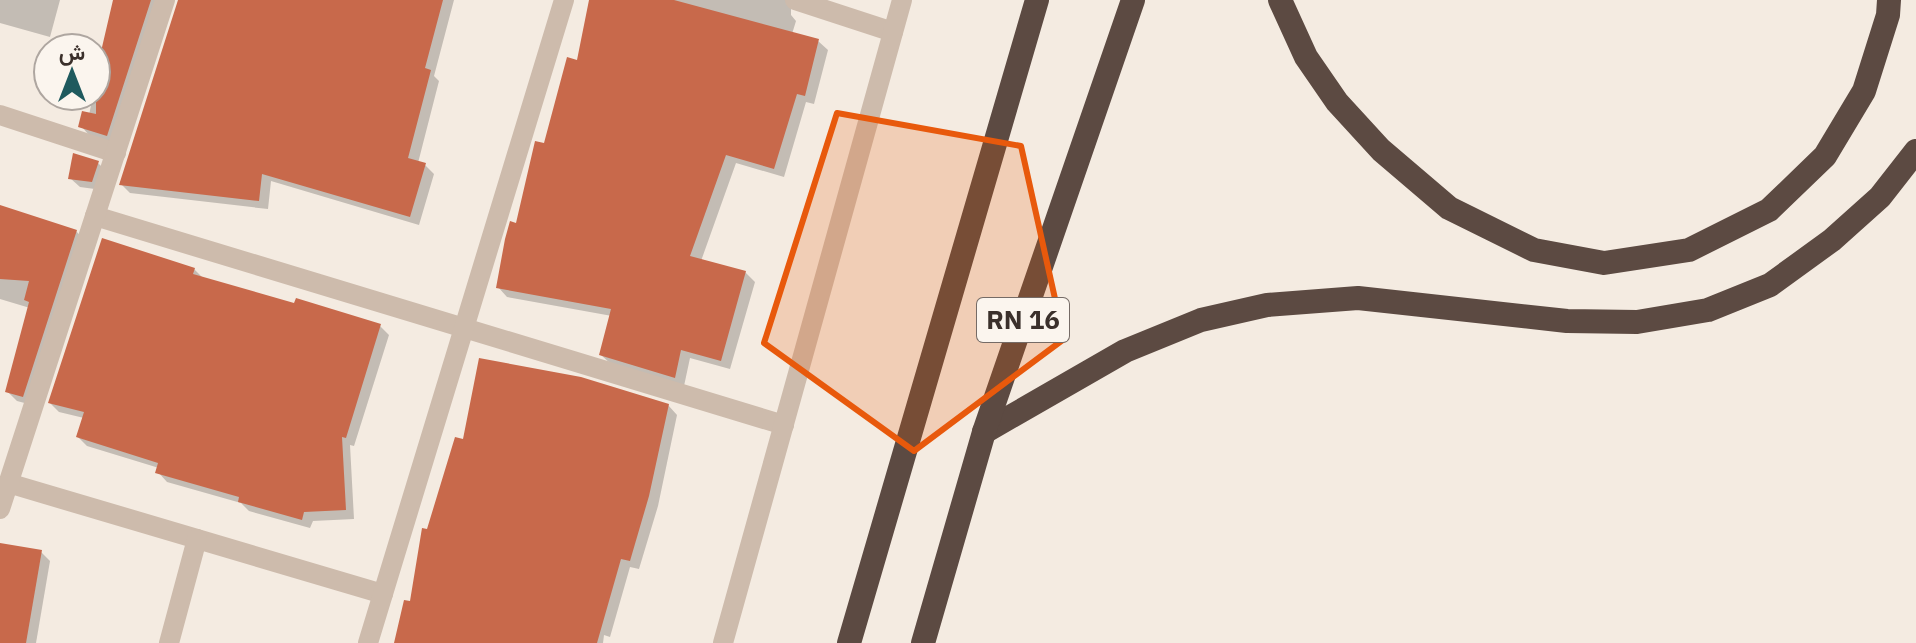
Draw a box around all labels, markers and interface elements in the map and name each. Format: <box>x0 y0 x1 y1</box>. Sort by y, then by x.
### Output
north arrow <box>32 32 112 112</box>
text: ش <box>59 37 85 66</box>
road number: RN 16 <box>977 298 1069 342</box>

